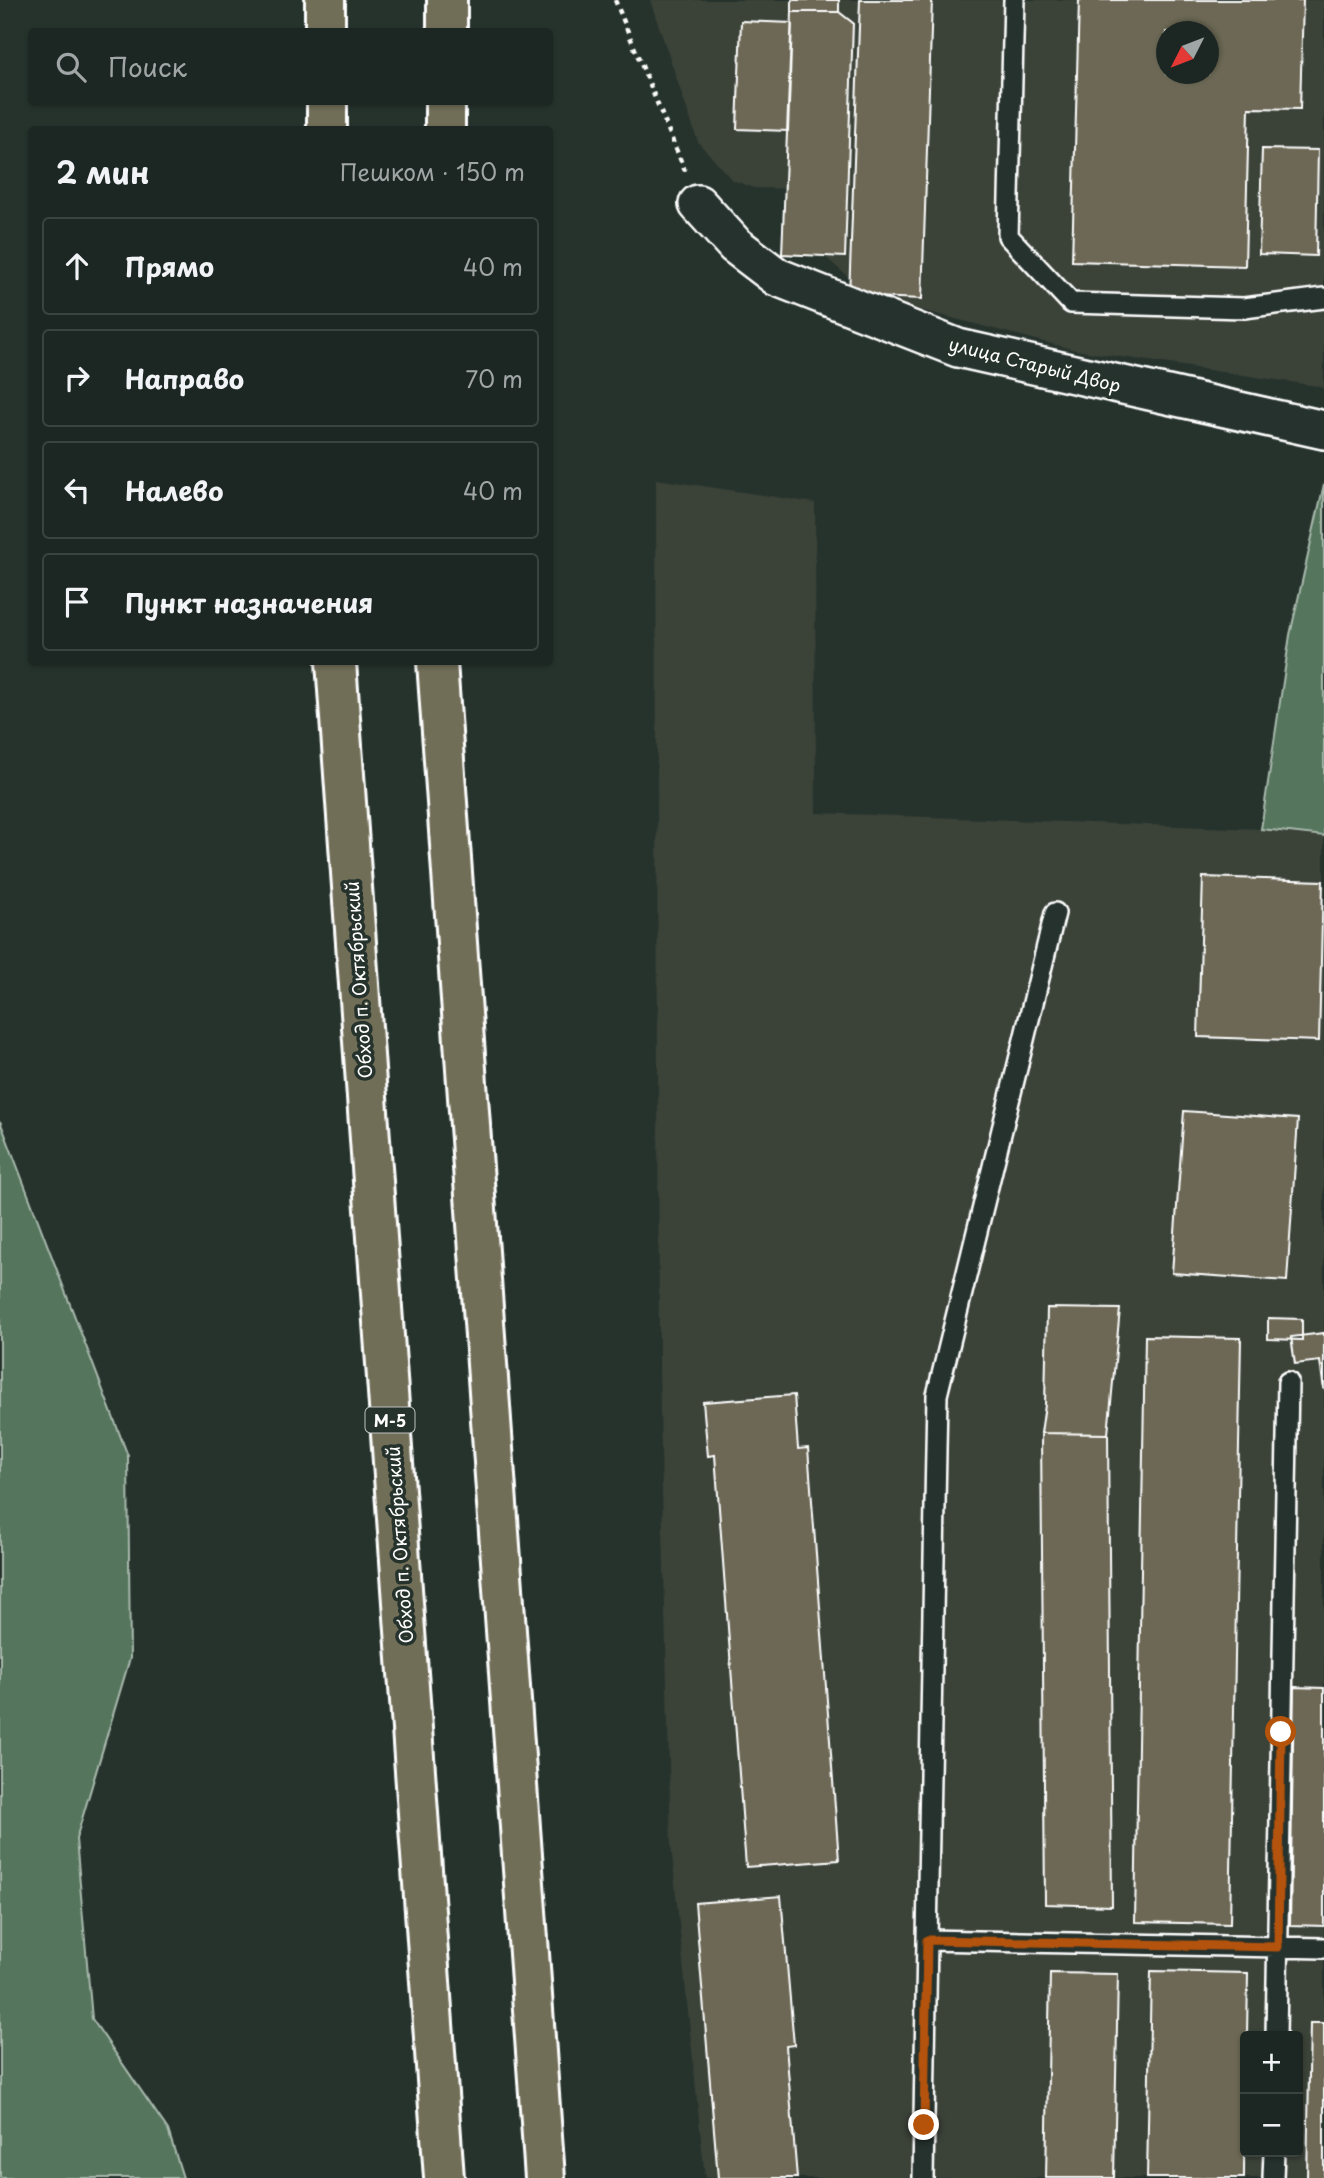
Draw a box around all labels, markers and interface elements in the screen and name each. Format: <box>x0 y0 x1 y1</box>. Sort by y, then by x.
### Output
north arrow <box>1156 21 1219 84</box>
search box <box>28 28 553 105</box>
text: Поиск <box>108 47 187 86</box>
icon: search <box>52 48 90 86</box>
text: 2 мин <box>56 149 150 194</box>
text: Пешком · 150 m <box>340 154 525 189</box>
icon: ahead <box>58 247 96 285</box>
text: Прямо <box>125 247 214 286</box>
text: 40 m <box>463 249 523 284</box>
street label: улица Старый Двор <box>946 330 1124 398</box>
icon: right <box>58 359 96 397</box>
text: Направо <box>125 359 244 398</box>
text: 70 m <box>465 361 523 396</box>
icon: left <box>58 471 96 509</box>
text: Налево <box>125 471 223 510</box>
text: 40 m <box>463 473 523 508</box>
icon: arrive <box>58 583 96 621</box>
text: Пункт назначения <box>125 583 373 622</box>
street label: Обход п. Октябрьский <box>338 880 378 1080</box>
road number: М-5 <box>366 1408 414 1432</box>
street label: Обход п. Октябрьский <box>379 1445 419 1645</box>
route start <box>1265 1716 1296 1747</box>
map controls <box>1240 2031 1303 2157</box>
button: + <box>1240 2031 1303 2094</box>
button: − <box>1240 2094 1303 2157</box>
route end <box>908 2109 939 2140</box>

